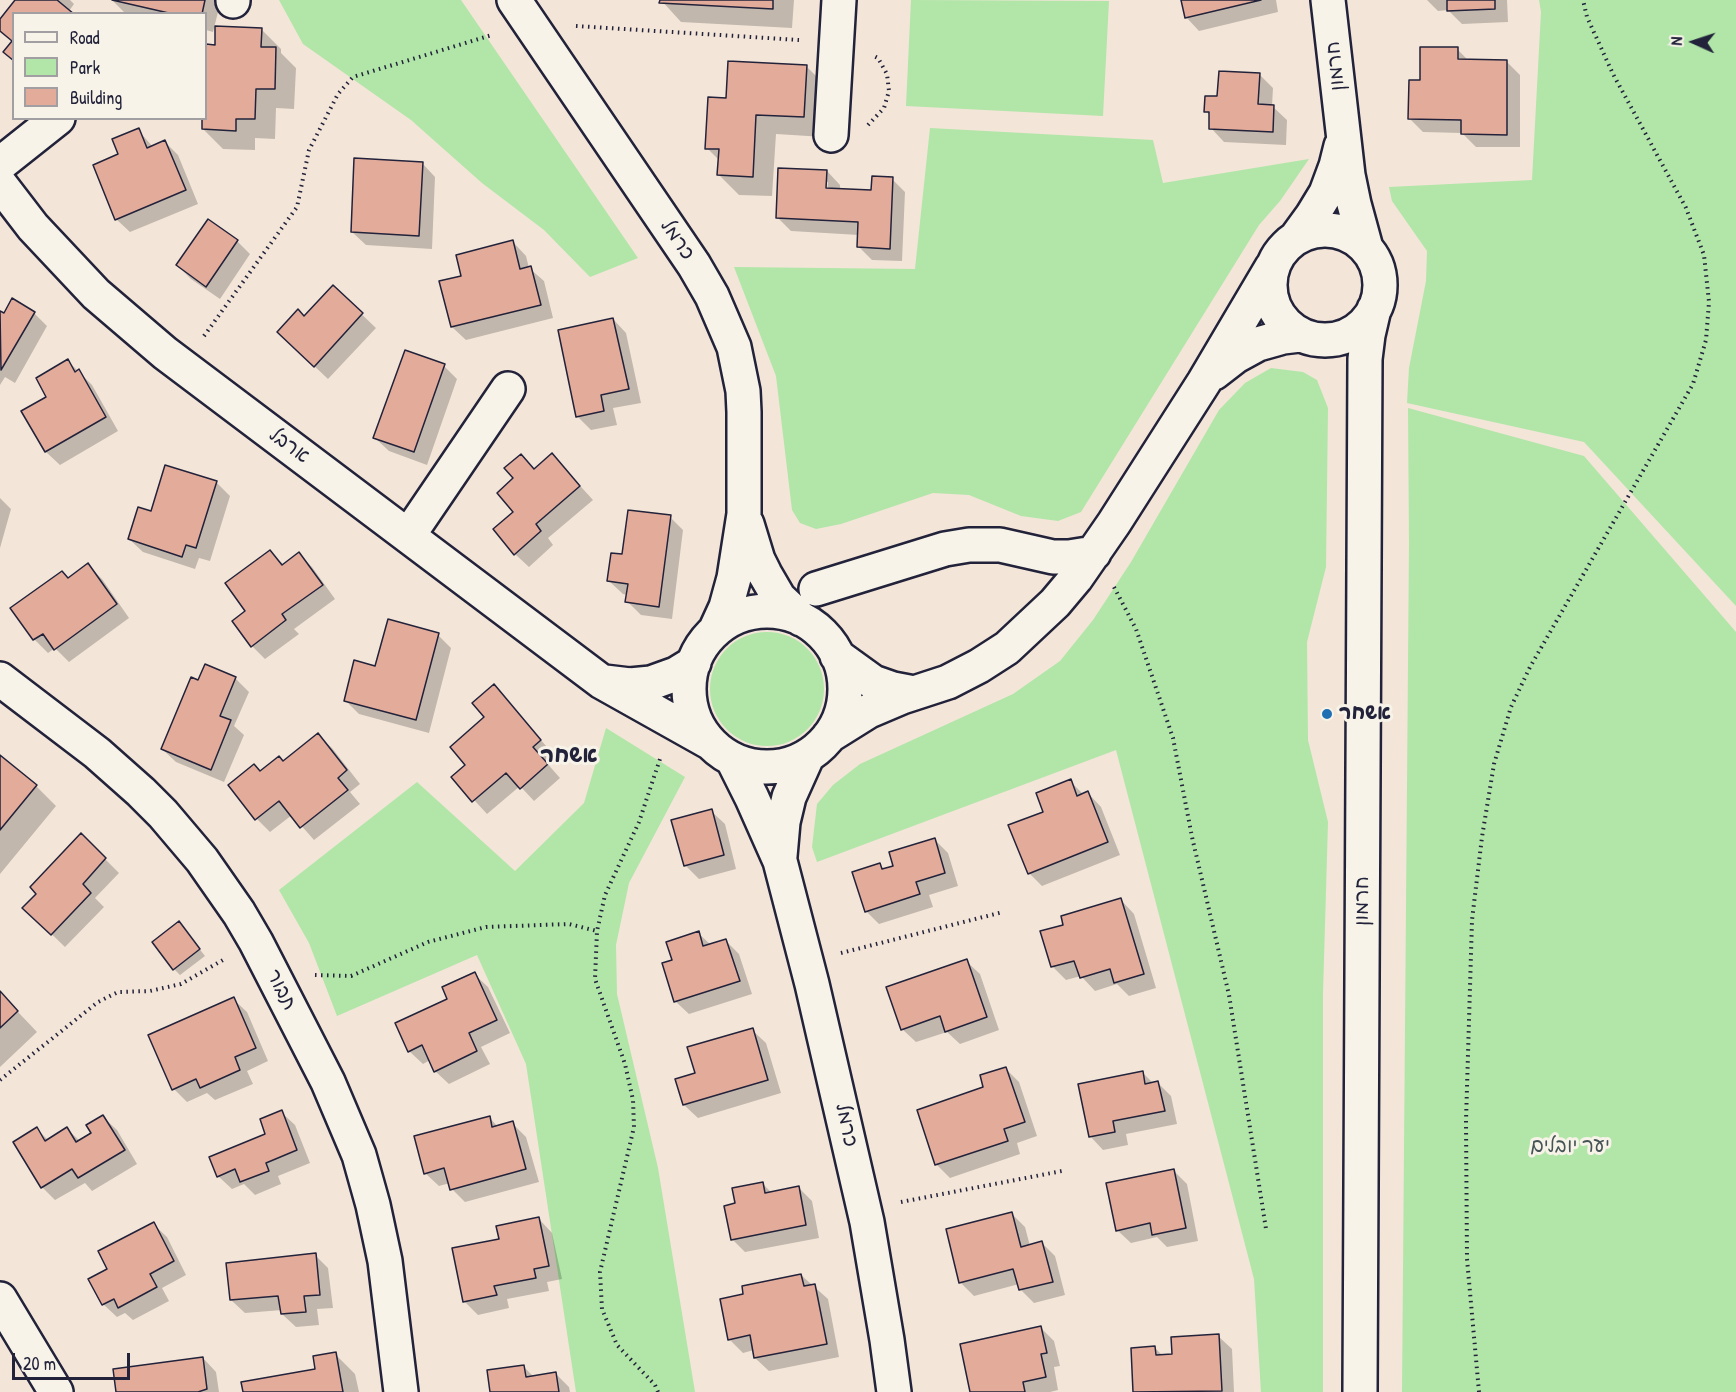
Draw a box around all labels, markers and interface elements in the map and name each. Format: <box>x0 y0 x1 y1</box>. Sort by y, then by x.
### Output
legend <box>12 12 207 120</box>
north arrow <box>1664 12 1724 72</box>
text: Road <box>70 25 100 50</box>
text: N <box>1665 36 1687 46</box>
street label: חרמון <box>1321 40 1351 92</box>
text: Park <box>70 55 100 80</box>
text: Building <box>70 85 122 110</box>
street label: כרמל <box>655 215 699 265</box>
street label: ארבל <box>264 423 314 469</box>
place label: אשחר <box>1339 702 1391 726</box>
marker: אשחר <box>1320 707 1334 721</box>
district label: אשחר <box>540 743 598 769</box>
street label: חרמון <box>1351 876 1375 926</box>
street label: תבור <box>261 966 301 1014</box>
street label: כרמל <box>830 1101 862 1149</box>
park label: יער יובלים <box>1530 1135 1610 1159</box>
scale bar <box>15 1341 134 1379</box>
text: 20 m <box>23 1351 56 1376</box>

